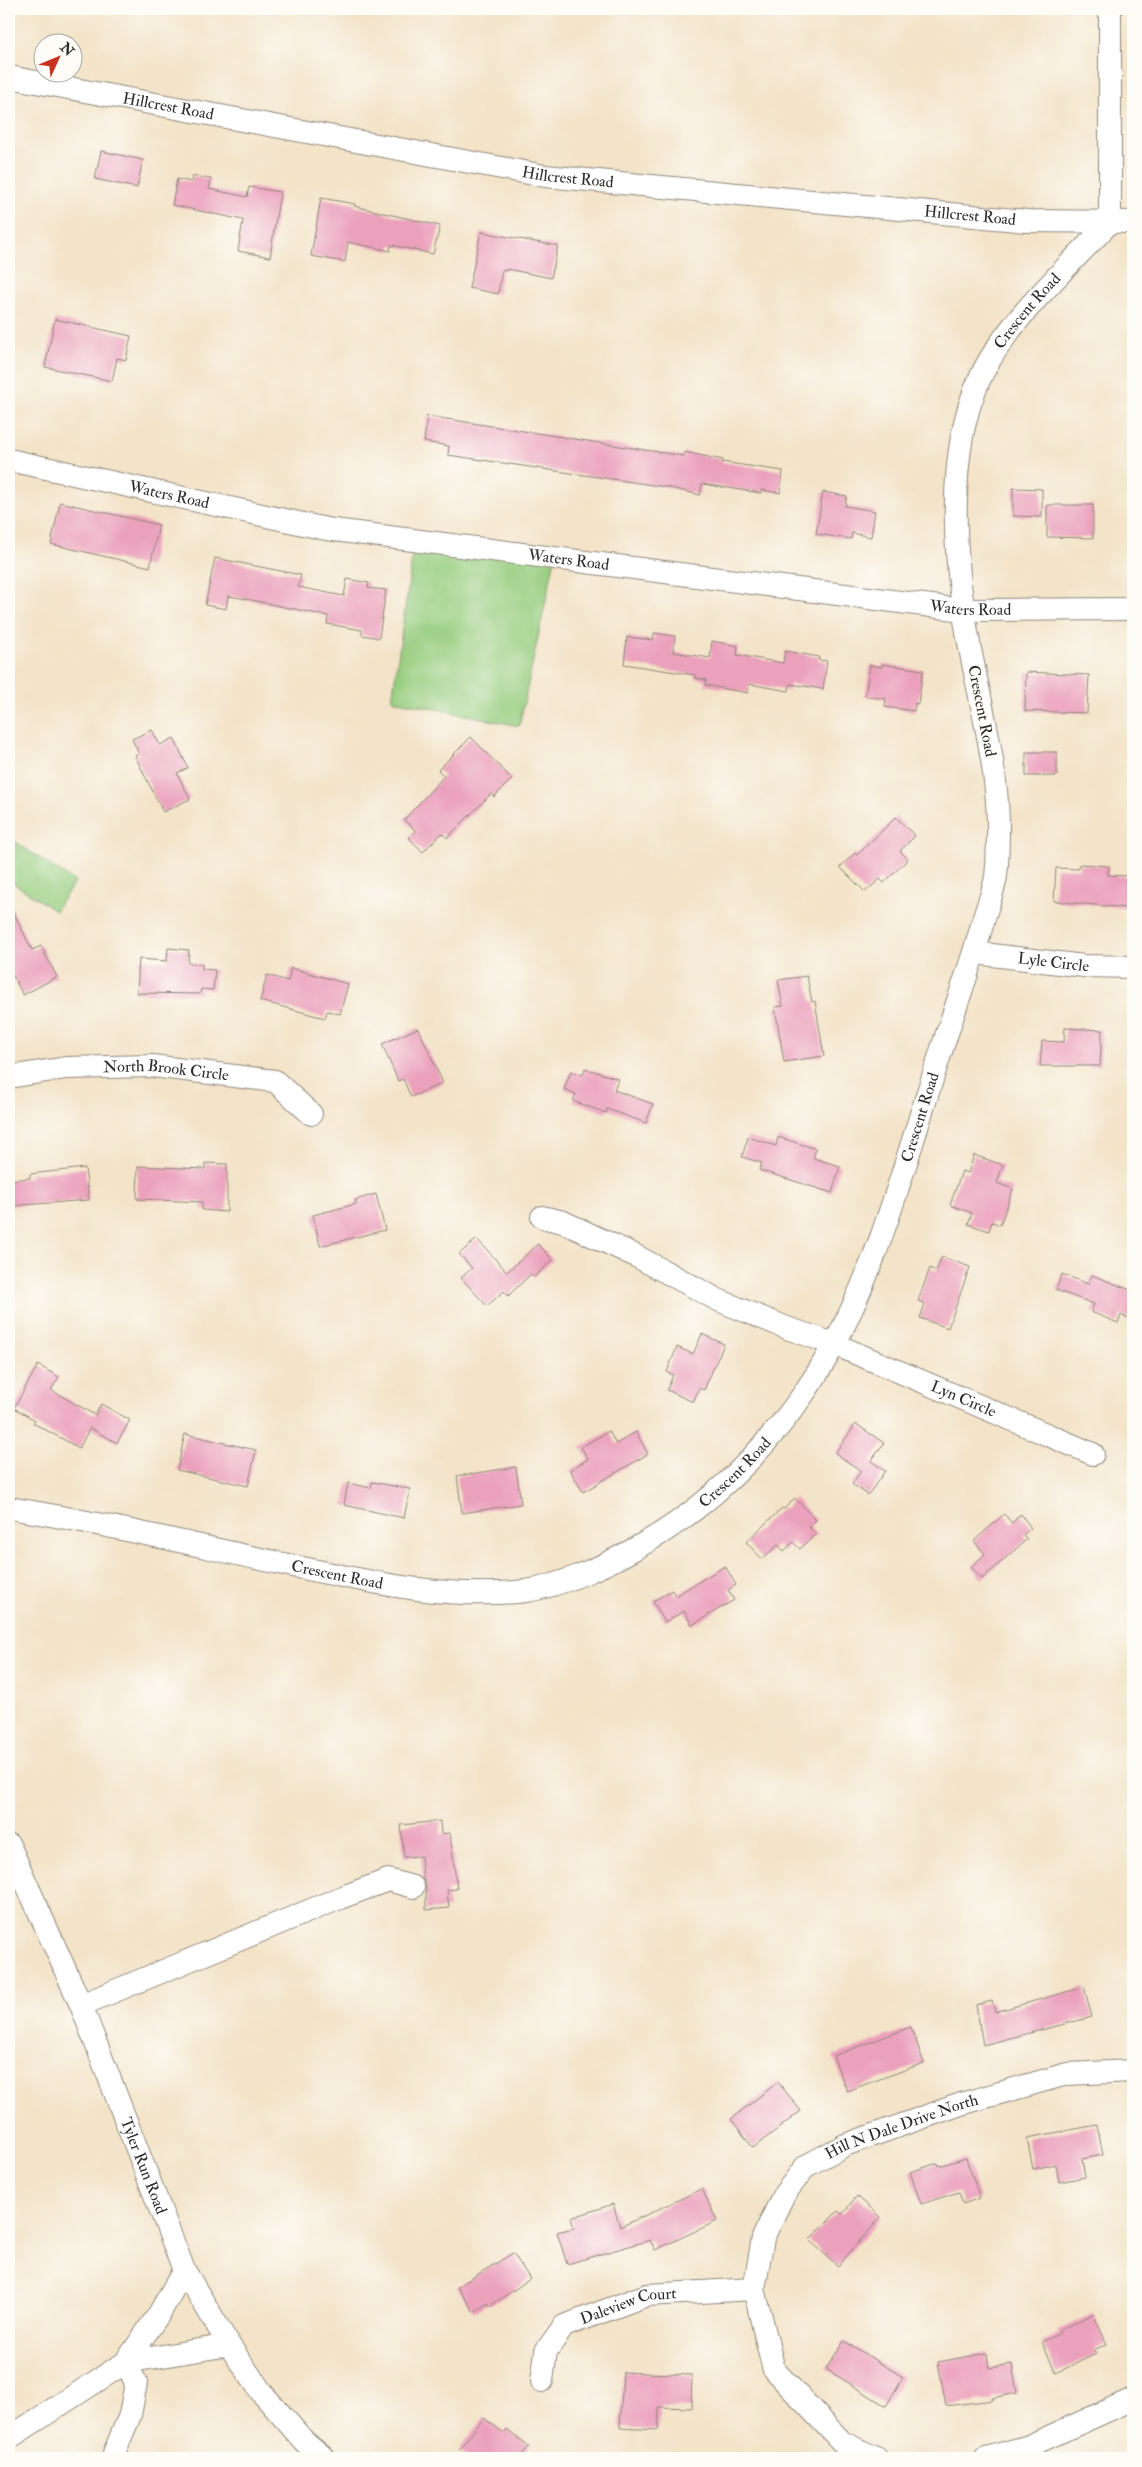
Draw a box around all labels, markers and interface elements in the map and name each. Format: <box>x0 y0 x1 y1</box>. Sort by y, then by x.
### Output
north arrow <box>32 32 82 82</box>
text: N <box>56 38 78 60</box>
street label: Hillcrest Road <box>121 88 216 125</box>
street label: Hillcrest Road <box>520 162 615 192</box>
street label: Hillcrest Road <box>923 201 1017 230</box>
street label: Crescent Road <box>990 269 1065 353</box>
street label: Waters Road <box>126 476 211 513</box>
street label: Waters Road <box>526 545 610 575</box>
street label: Waters Road <box>928 596 1011 620</box>
street label: Crescent Road <box>963 663 1001 759</box>
street label: Lyle Circle <box>1017 948 1090 976</box>
street label: North Brook Circle <box>103 1056 230 1085</box>
street label: Crescent Road <box>897 1070 944 1165</box>
street label: Lyn Circle <box>928 1376 1000 1422</box>
street label: Crescent Road <box>695 1433 776 1512</box>
street label: Crescent Road <box>290 1556 385 1594</box>
street label: Hill N Dale Drive North <box>822 2089 981 2164</box>
street label: Tyler Run Road <box>116 2115 171 2217</box>
street label: Daleview Court <box>577 2283 677 2329</box>

